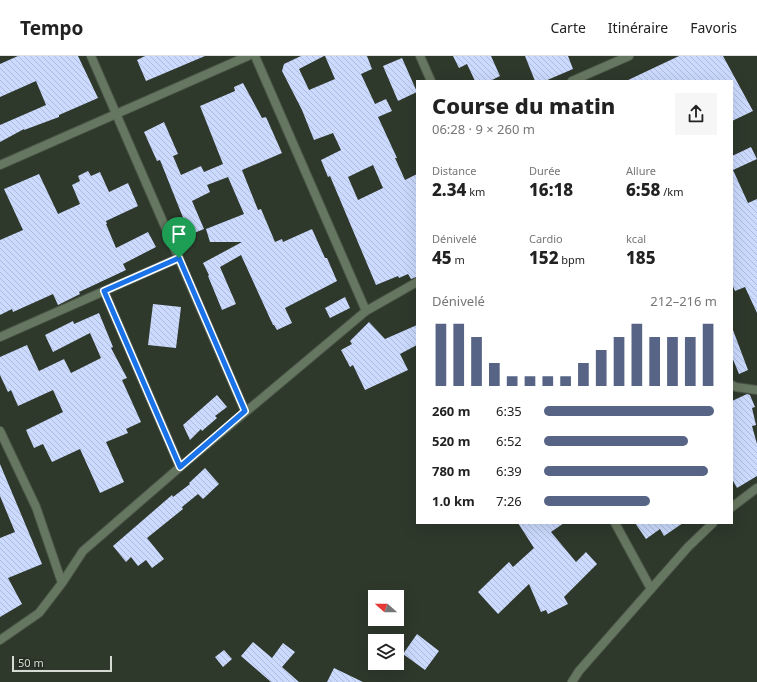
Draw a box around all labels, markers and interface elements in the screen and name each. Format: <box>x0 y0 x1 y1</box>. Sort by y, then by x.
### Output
text: Tempo <box>20 15 83 41</box>
text: Carte <box>550 18 586 37</box>
text: Itinéraire <box>608 18 668 37</box>
text: Favoris <box>690 18 737 37</box>
text: Course du matin <box>432 90 615 120</box>
button: share <box>675 93 717 135</box>
text: 06:28 · 9 × 260 m <box>432 120 535 138</box>
text: Distance <box>432 163 477 178</box>
text: Durée <box>529 163 561 178</box>
text: Allure <box>626 163 656 178</box>
text: 2.34 <box>432 178 466 201</box>
text: 16:18 <box>529 178 573 201</box>
text: 6:58 <box>626 178 660 201</box>
text: km <box>466 184 485 199</box>
text: /km <box>660 184 683 199</box>
pin <box>162 217 196 258</box>
icon: arrive <box>168 223 190 245</box>
text: Dénivelé <box>432 231 477 246</box>
text: Cardio <box>529 231 563 246</box>
text: kcal <box>626 231 646 246</box>
text: 45 <box>432 246 452 269</box>
text: 152 <box>529 246 558 269</box>
text: 185 <box>626 246 655 269</box>
text: m <box>452 252 465 267</box>
text: bpm <box>558 252 585 267</box>
text: Dénivelé <box>432 292 485 310</box>
text: 212–216 m <box>650 292 717 310</box>
text: 260 m <box>432 402 470 420</box>
text: 6:35 <box>496 402 522 420</box>
text: 520 m <box>432 432 470 450</box>
text: 6:52 <box>496 432 522 450</box>
text: 780 m <box>432 462 470 480</box>
text: 6:39 <box>496 462 522 480</box>
text: 1.0 km <box>432 492 475 510</box>
text: 7:26 <box>496 492 522 510</box>
north arrow <box>368 590 404 626</box>
map controls <box>368 590 404 670</box>
button: layers <box>368 634 404 670</box>
scale bar <box>12 654 112 673</box>
text: 50 m <box>18 655 44 670</box>

